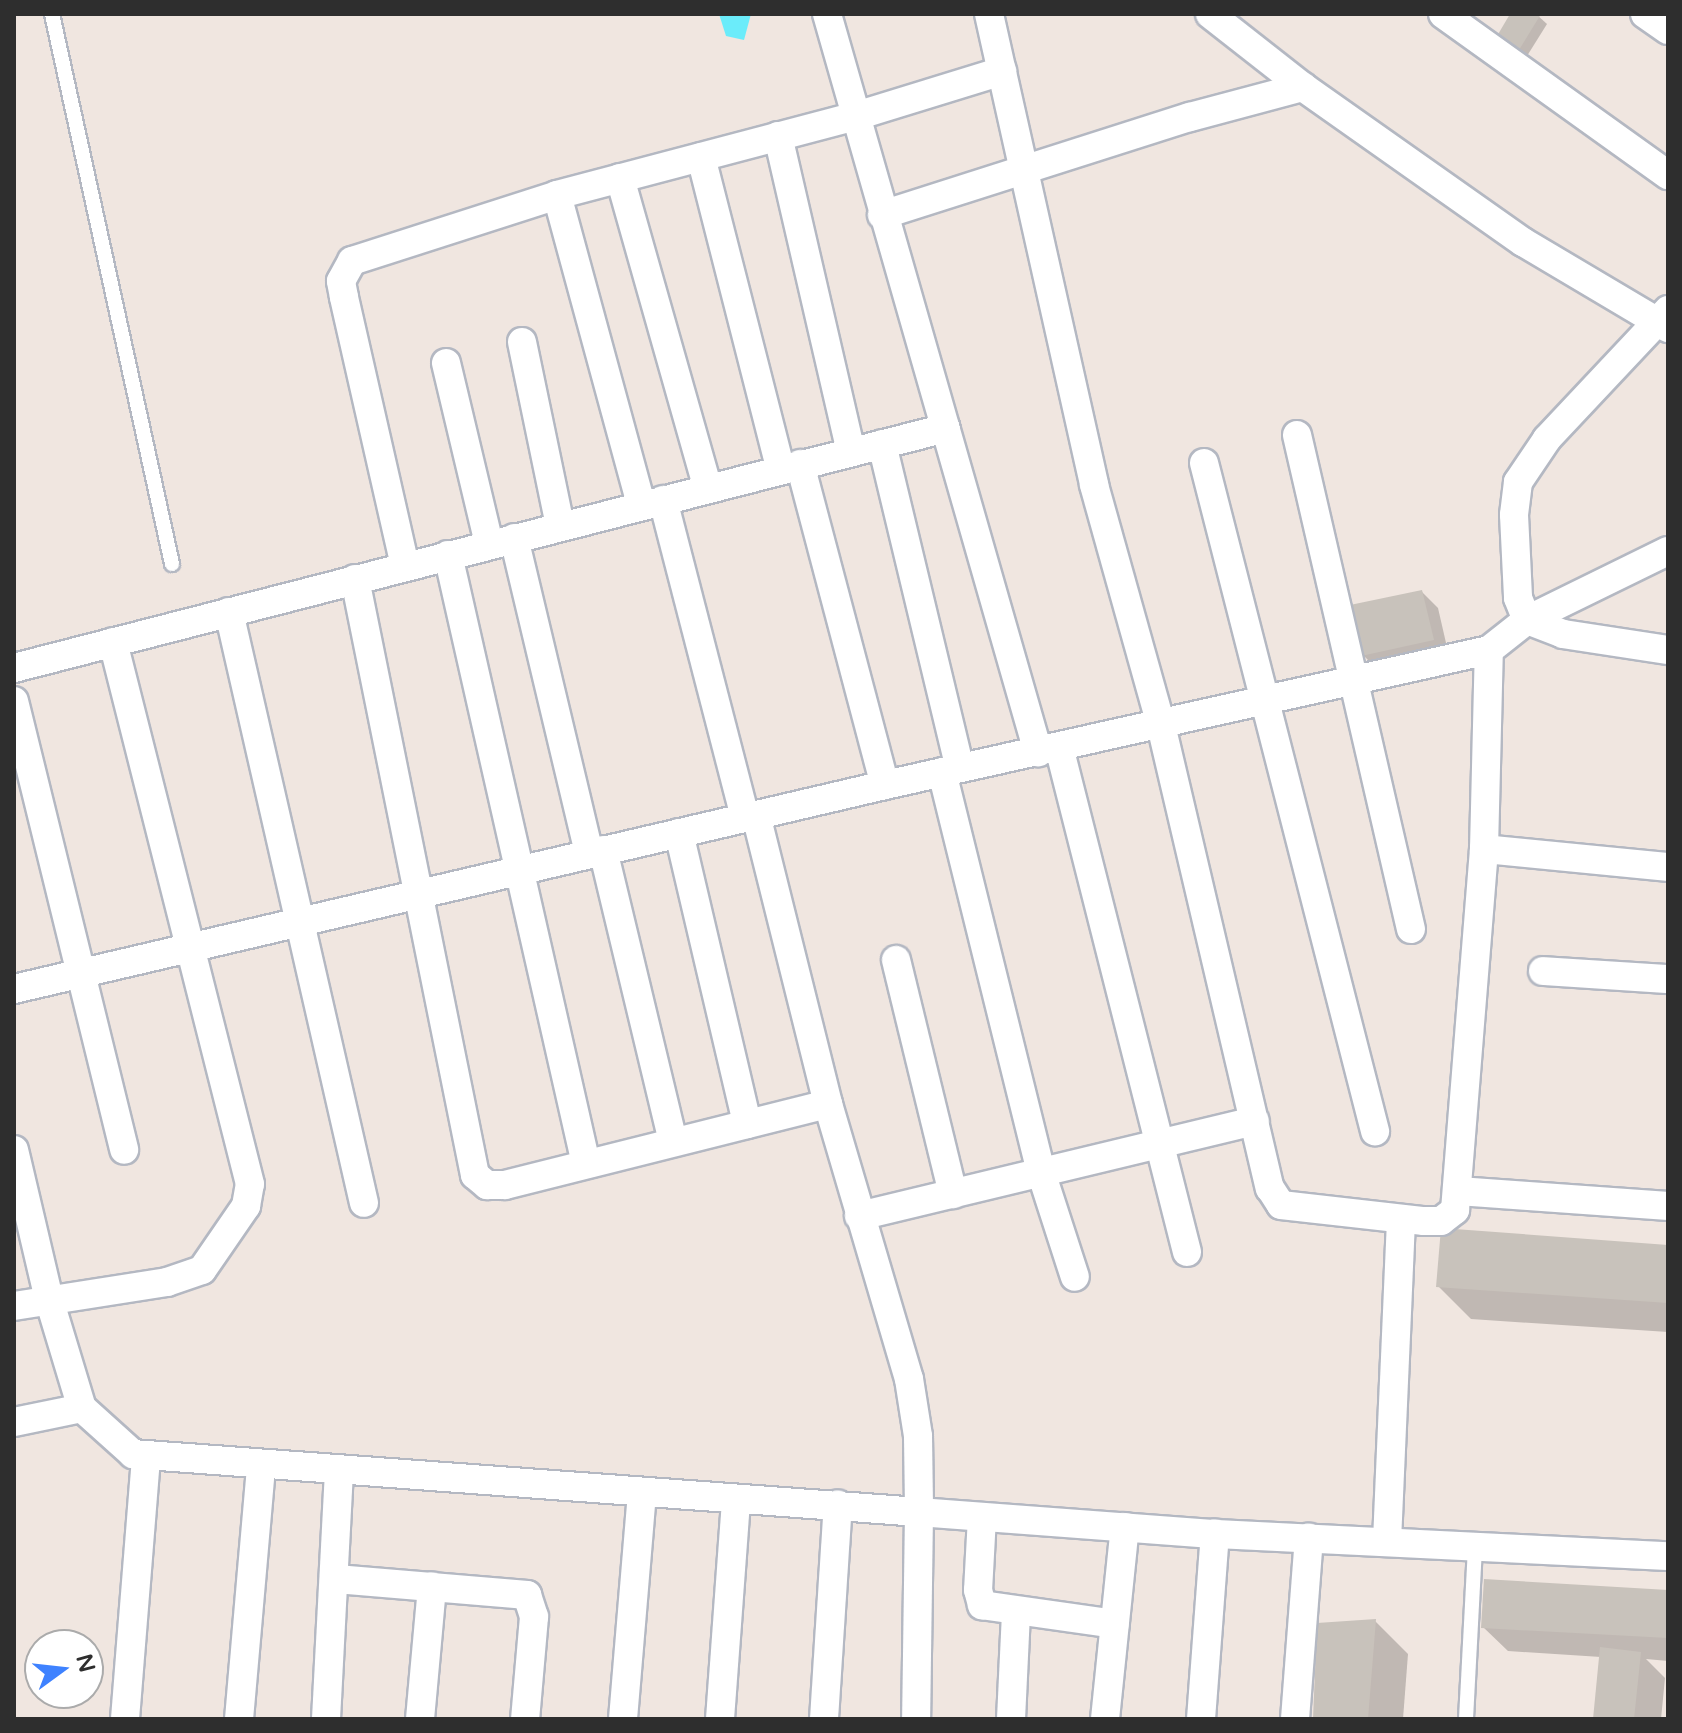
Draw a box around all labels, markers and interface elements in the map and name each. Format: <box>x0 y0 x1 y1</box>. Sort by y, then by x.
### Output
north arrow <box>24 1629 104 1709</box>
text: N <box>70 1651 100 1675</box>

